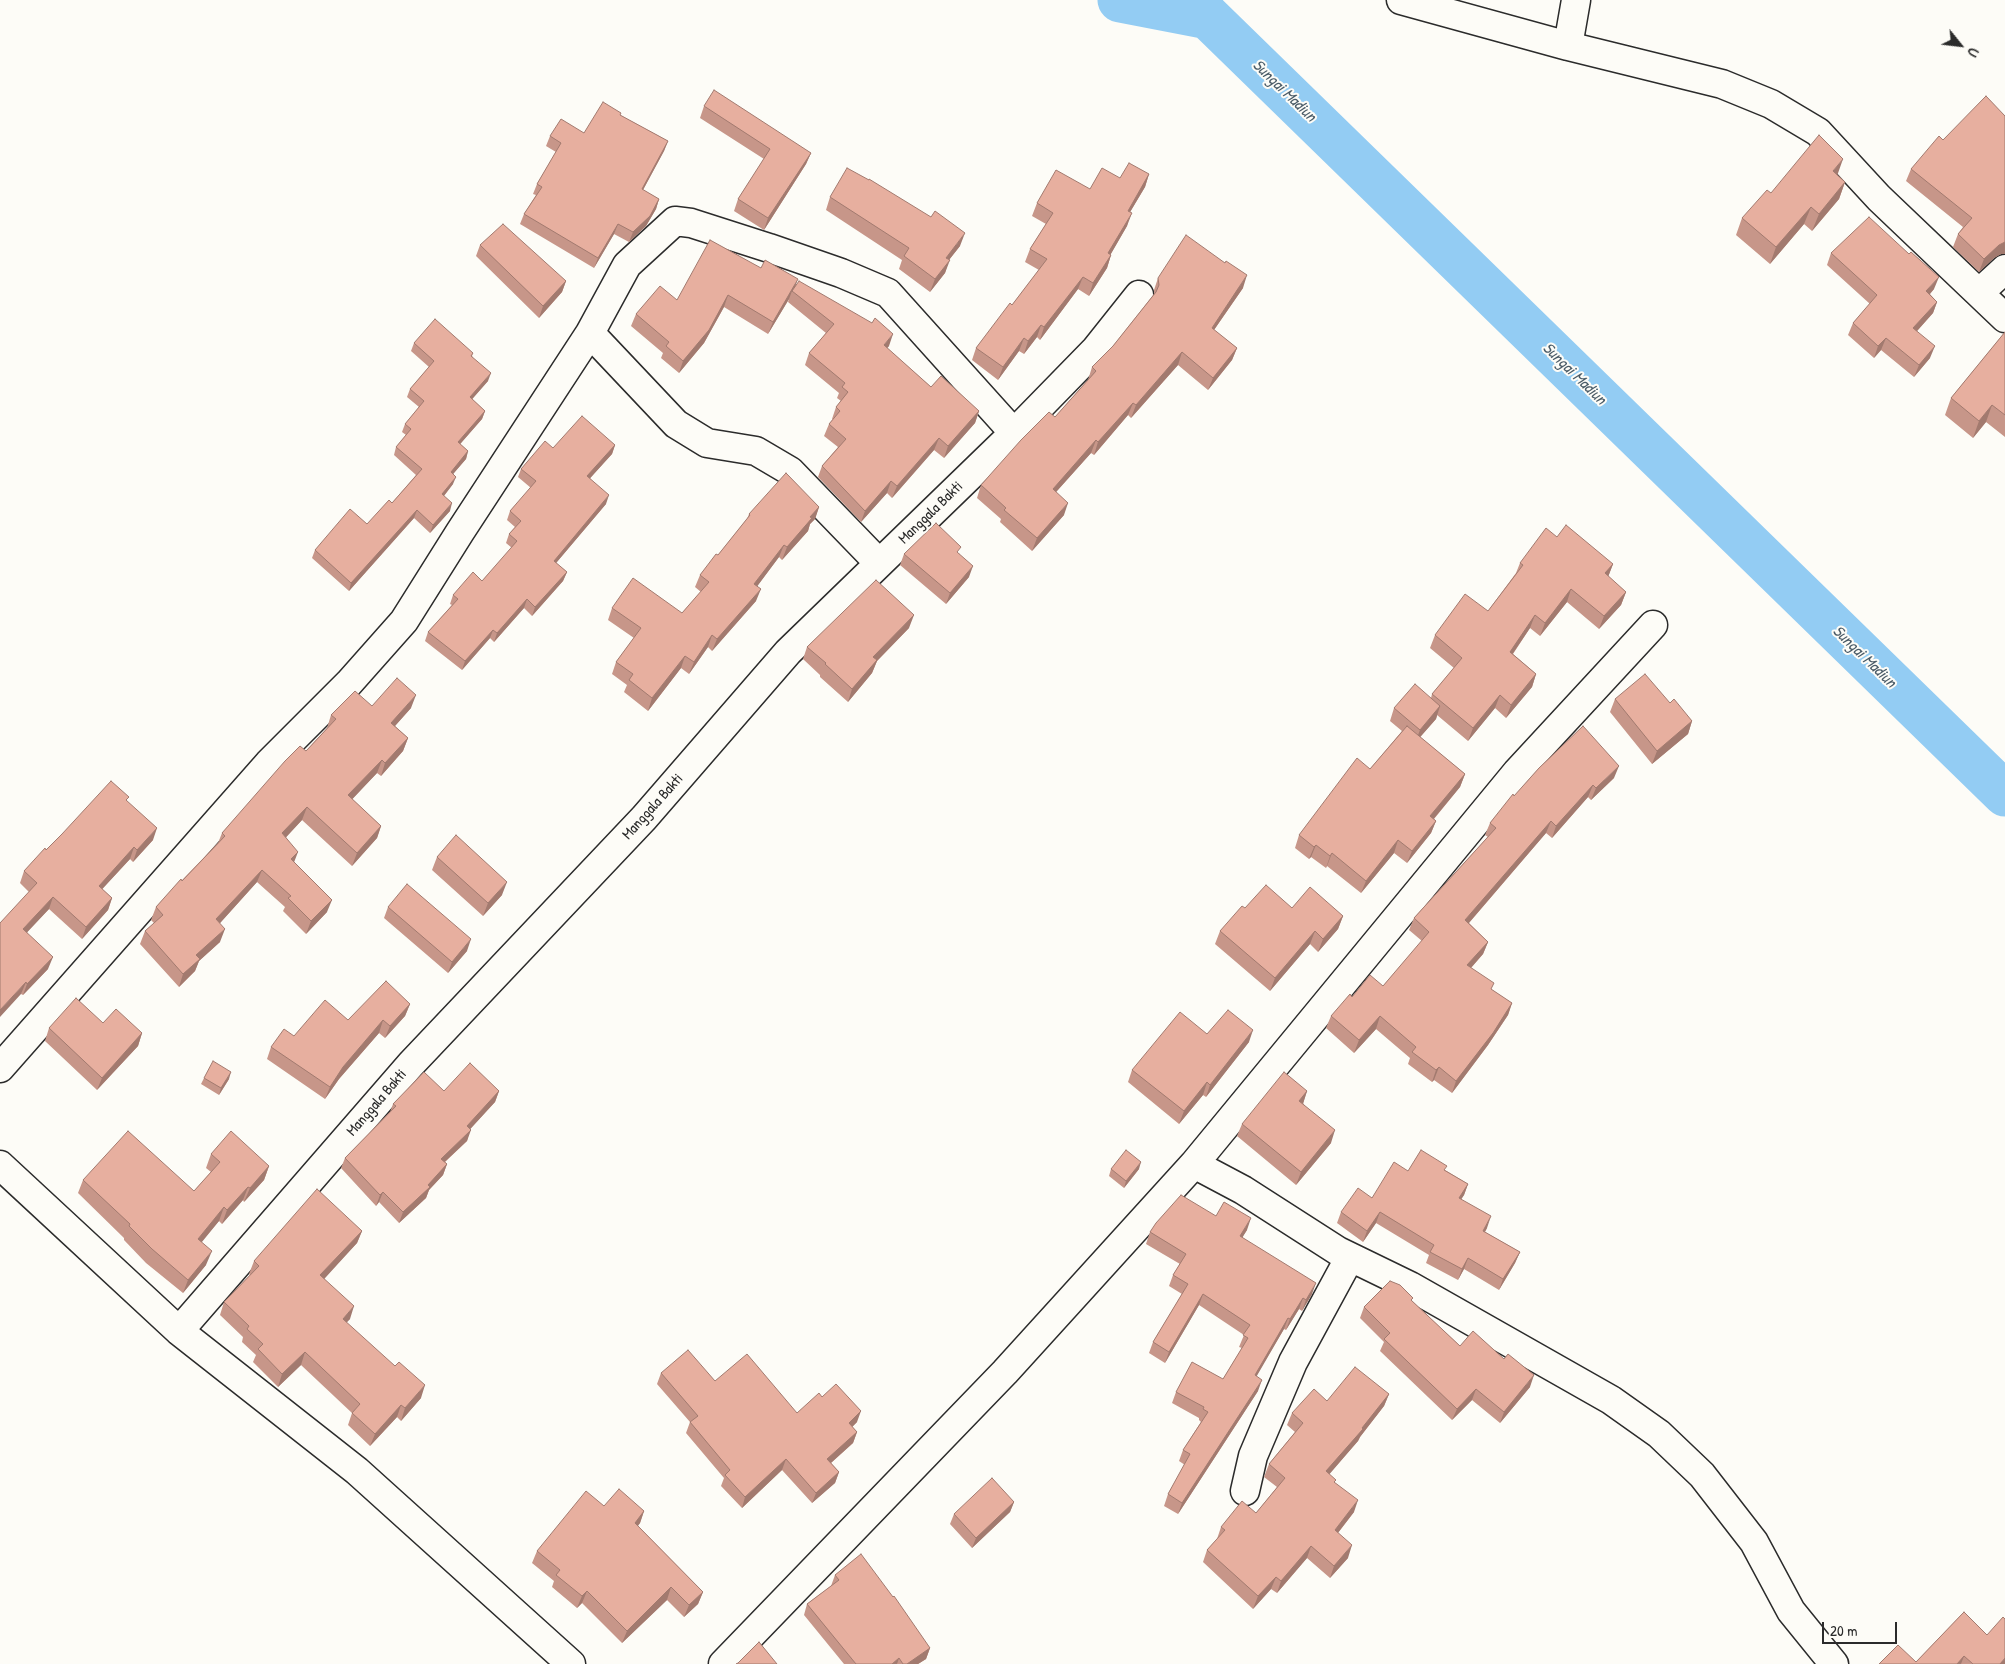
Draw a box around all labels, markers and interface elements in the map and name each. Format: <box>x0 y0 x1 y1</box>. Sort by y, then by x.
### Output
north arrow <box>1935 20 1985 70</box>
text: U <box>1963 45 1984 60</box>
water label: Sungai Madiun <box>1248 56 1320 126</box>
water label: Sungai Madiun <box>1538 339 1610 409</box>
street label: Manggala Bakti <box>895 478 967 548</box>
water label: Sungai Madiun <box>1828 622 1900 692</box>
street label: Manggala Bakti <box>619 770 687 844</box>
street label: Manggala Bakti <box>343 1066 411 1140</box>
scale bar <box>1825 1612 1900 1644</box>
text: 20 m <box>1830 1620 1857 1641</box>

